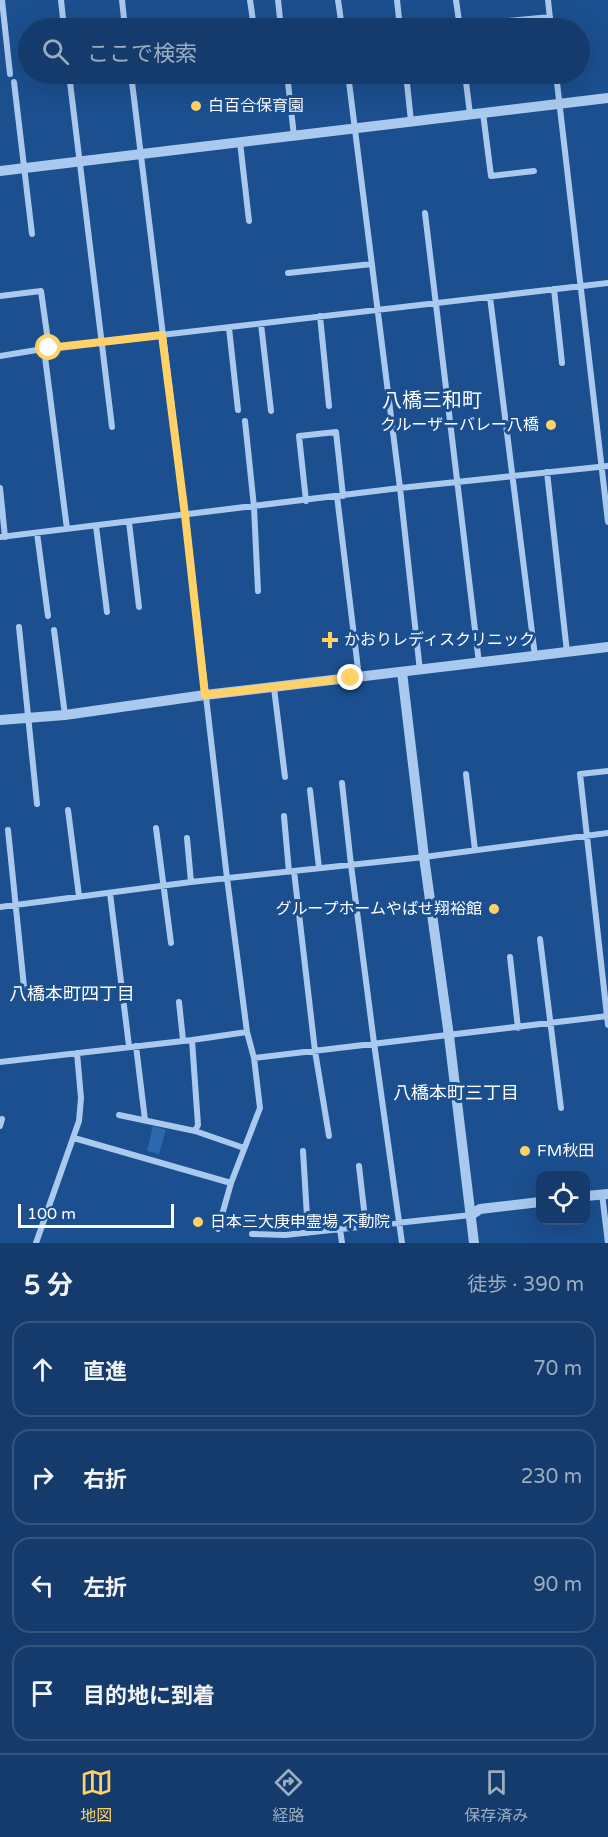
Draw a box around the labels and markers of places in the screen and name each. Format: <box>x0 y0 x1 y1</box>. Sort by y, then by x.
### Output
place label: 白百合保育園 <box>208 96 304 116</box>
marker: 白百合保育園 <box>189 99 203 113</box>
place label: クルーザーバレー八橋 <box>380 415 539 435</box>
marker: クルーザーバレー八橋 <box>544 418 558 432</box>
place label: かおりレディスクリニック <box>344 630 535 650</box>
marker: かおりレディスクリニック <box>321 631 339 649</box>
place label: グループホームやばせ翔裕館 <box>275 899 482 919</box>
marker: グループホームやばせ翔裕館 <box>487 902 501 916</box>
place label: FM秋田 <box>537 1141 594 1161</box>
marker: FM秋田 <box>518 1144 532 1158</box>
place label: 日本三大庚申霊場 不動院 <box>210 1212 390 1232</box>
marker: 日本三大庚申霊場 不動院 <box>191 1215 205 1229</box>

